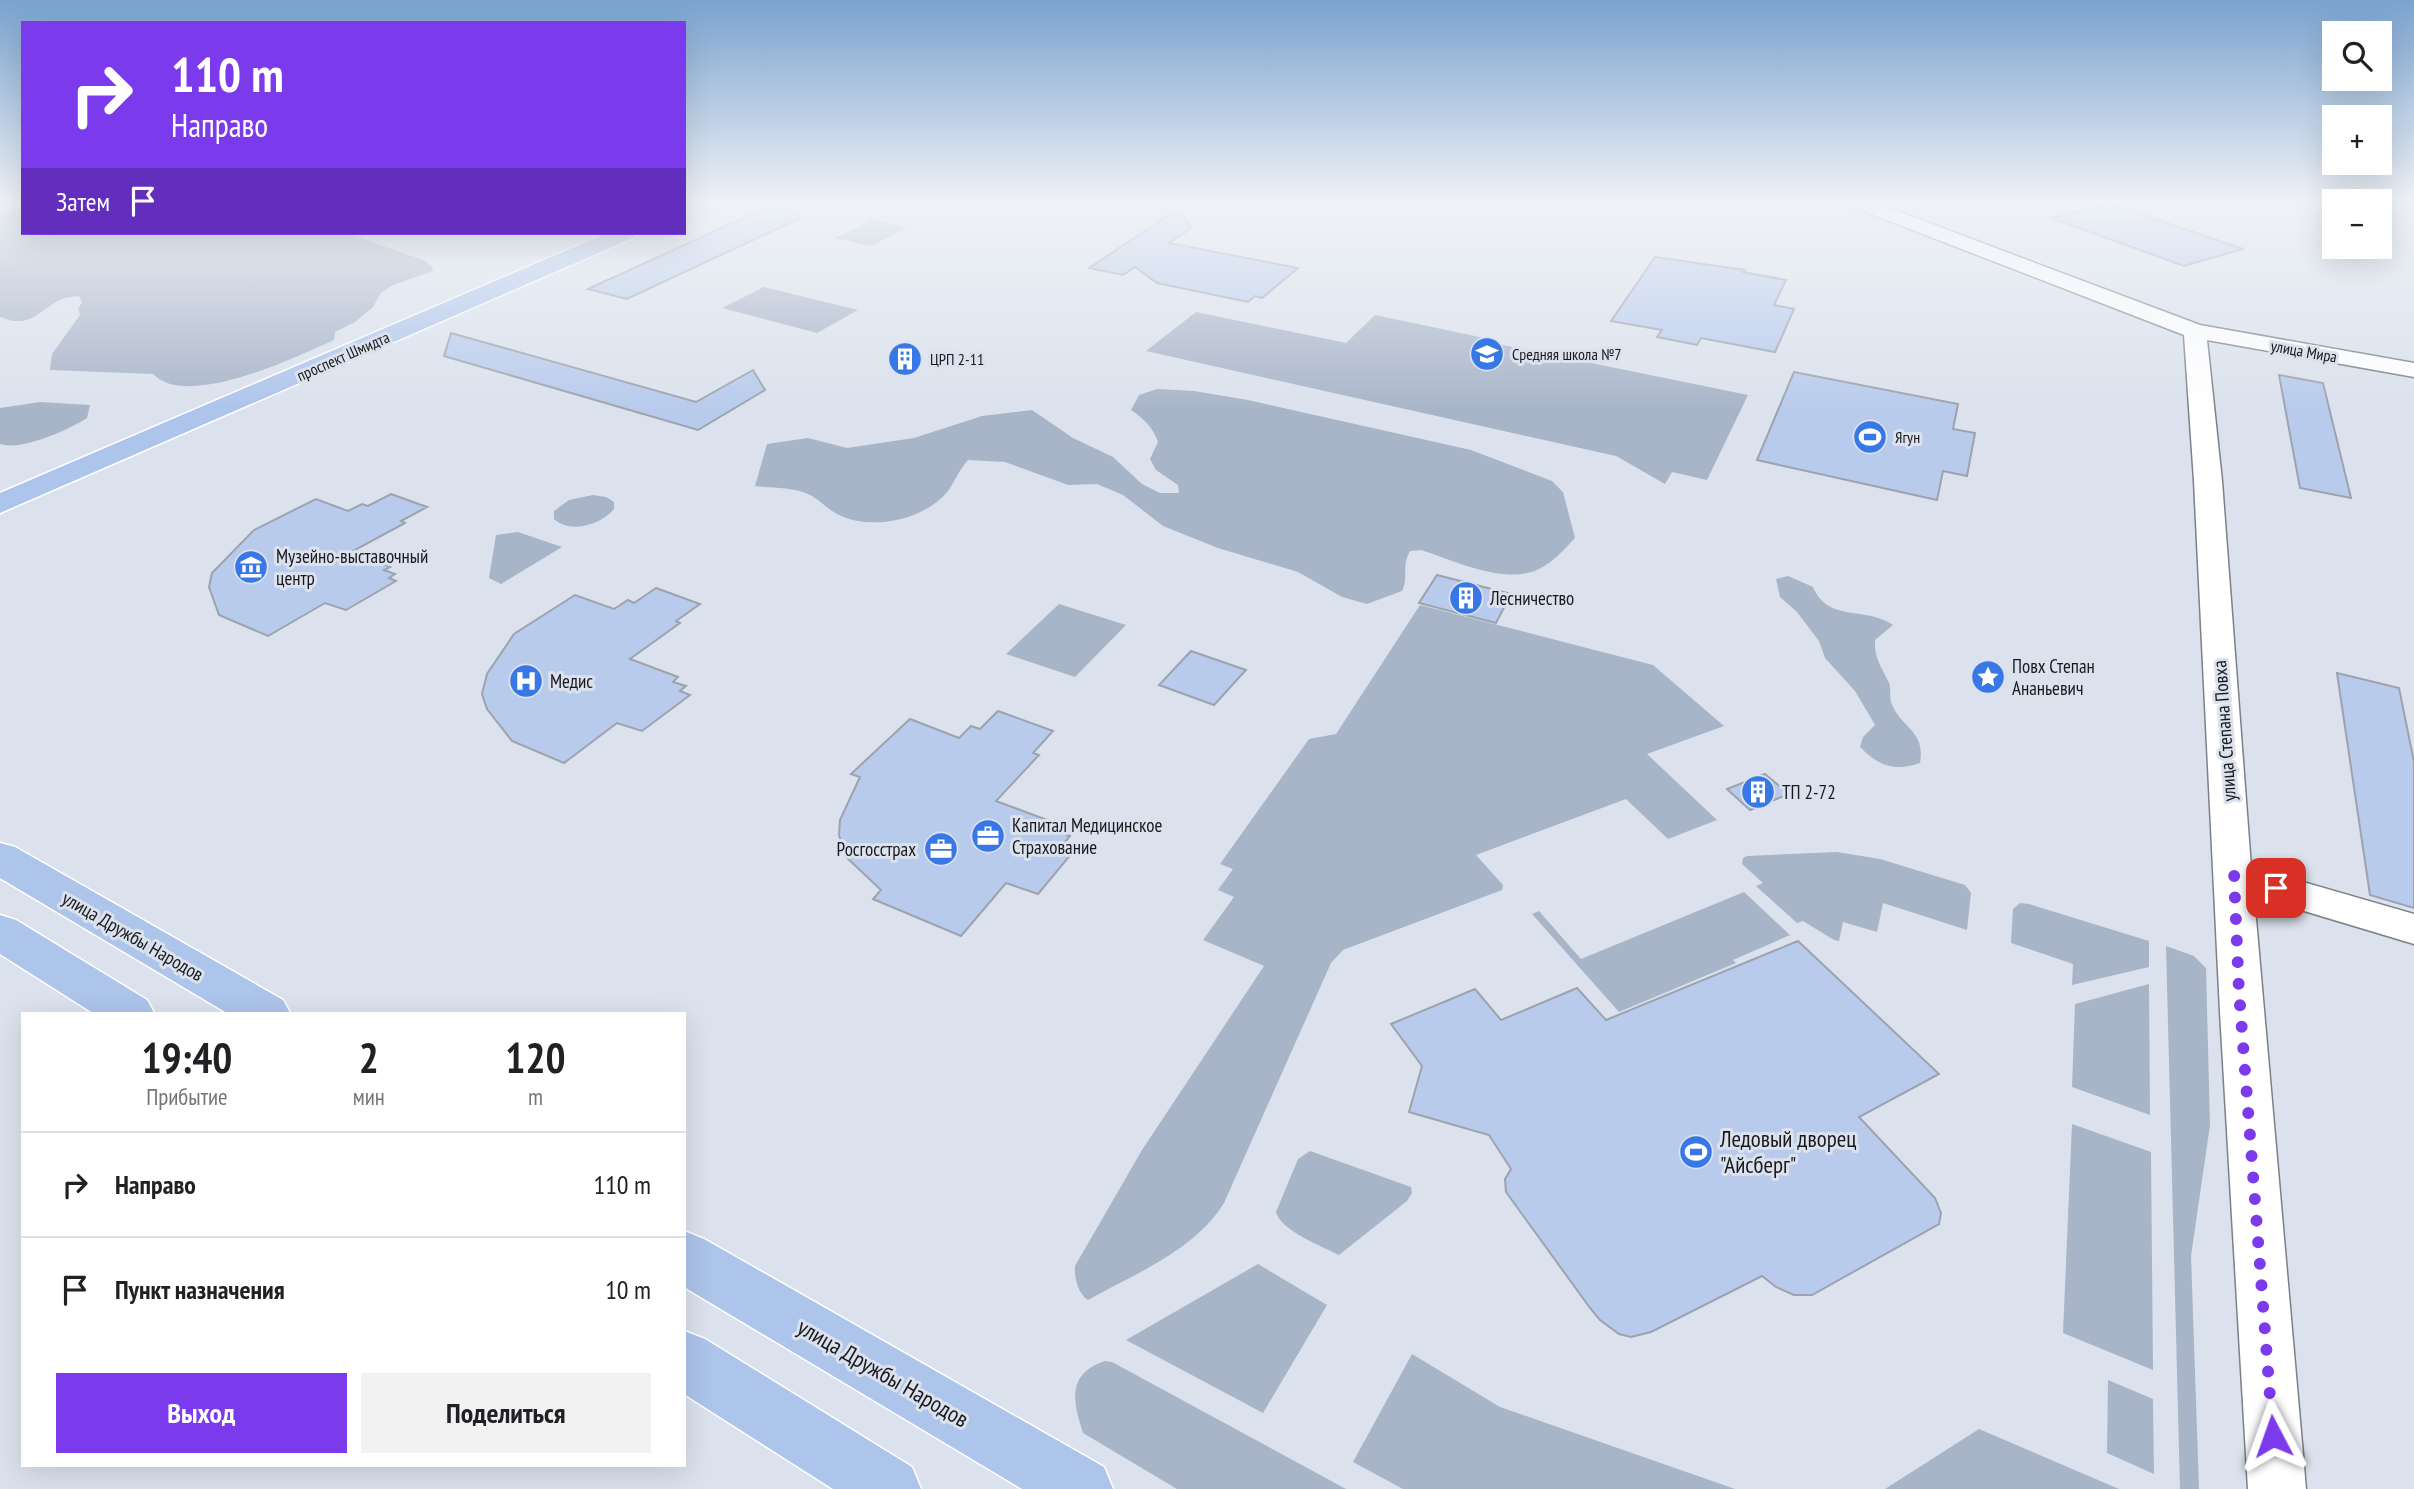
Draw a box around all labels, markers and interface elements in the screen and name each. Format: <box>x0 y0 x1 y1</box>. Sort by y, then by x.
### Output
map controls <box>2322 21 2392 259</box>
button: search <box>2322 21 2392 91</box>
text: 110 m <box>171 42 284 106</box>
icon: right <box>56 49 147 140</box>
text: Направо <box>171 104 268 146</box>
button: + <box>2322 105 2392 175</box>
icon: arrive <box>124 182 162 220</box>
text: Затем <box>56 185 110 218</box>
button: − <box>2322 189 2392 259</box>
street label: проспект Шмидта <box>294 327 392 385</box>
school or university icon: Средняя школа №7 <box>1468 335 1506 373</box>
street label: улица Мира <box>2269 335 2339 367</box>
building icon: ЦРП 2-11 <box>886 340 924 378</box>
place label: Средняя школа №7 <box>1512 344 1622 364</box>
place label: ЦРП 2-11 <box>930 349 984 369</box>
sports icon: Ягун <box>1851 418 1889 456</box>
place label: Ягун <box>1895 427 1920 447</box>
place label: Музейно-выставочный центр <box>276 544 428 590</box>
museum icon: Музейно-выставочный центр <box>232 548 270 586</box>
building icon: Лесничество <box>1447 579 1485 617</box>
place label: Лесничество <box>1489 586 1574 610</box>
place label: Повх Степан Ананьевич <box>2012 654 2095 700</box>
place icon: Повх Степан Ананьевич <box>1969 658 2007 696</box>
street label: улица Степана Повха <box>2207 660 2241 802</box>
hospital icon: Медис <box>507 662 545 700</box>
place label: Медис <box>550 669 593 693</box>
building icon: ТП 2-72 <box>1739 773 1777 811</box>
place label: ТП 2-72 <box>1782 780 1836 804</box>
place label: Капитал Медицинское Страхование <box>1012 813 1162 859</box>
office icon: Капитал Медицинское Страхование <box>969 817 1007 855</box>
office icon: Росгосстрах <box>922 830 960 868</box>
place label: Росгосстрах <box>837 837 916 861</box>
pin <box>2246 858 2306 918</box>
icon: arrive <box>2257 869 2295 907</box>
street label: улица Дружбы Народов <box>58 886 208 986</box>
text: 19:40 <box>141 1030 232 1085</box>
text: 2 <box>359 1030 379 1085</box>
text: 120 <box>505 1030 566 1085</box>
text: Прибытие <box>146 1082 228 1111</box>
text: мин <box>353 1082 385 1111</box>
text: m <box>528 1082 543 1111</box>
place label: Ледовый дворец "Айсберг" <box>1719 1124 1856 1179</box>
sports icon: Ледовый дворец "Айсберг" <box>1677 1133 1715 1171</box>
icon: right <box>56 1166 94 1204</box>
text: Направо <box>115 1168 196 1201</box>
text: 110 m <box>593 1168 651 1201</box>
icon: arrive <box>56 1271 94 1309</box>
text: Пункт назначения <box>115 1273 285 1306</box>
text: 10 m <box>605 1273 651 1306</box>
street label: улица Дружбы Народов <box>793 1312 974 1433</box>
button: Выход <box>56 1373 347 1453</box>
button: Поделиться <box>361 1373 651 1453</box>
position arrow <box>2236 1399 2310 1473</box>

